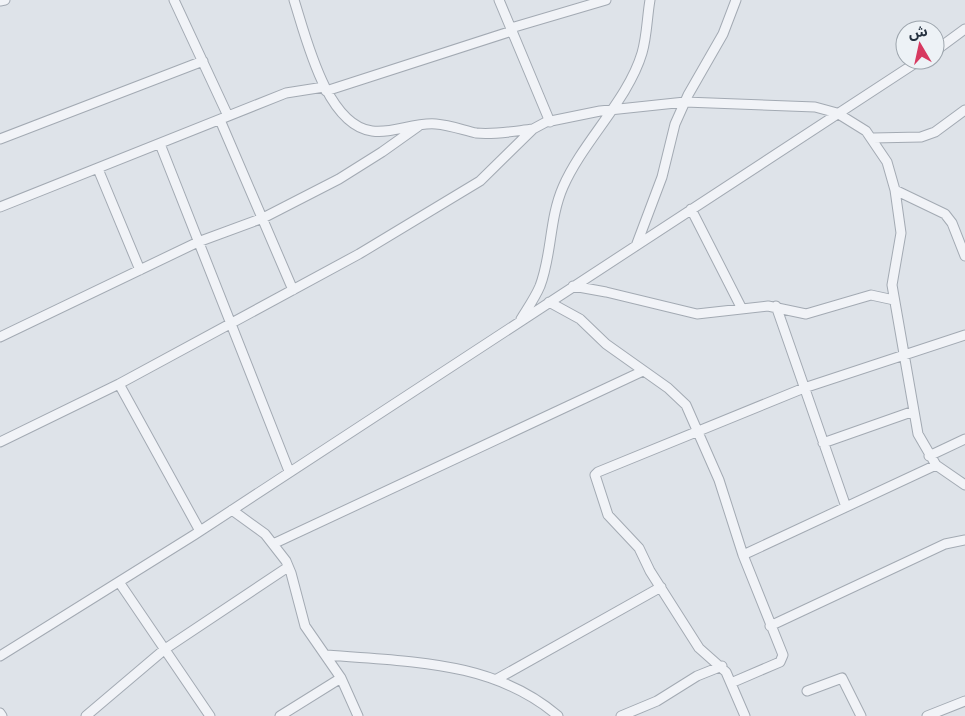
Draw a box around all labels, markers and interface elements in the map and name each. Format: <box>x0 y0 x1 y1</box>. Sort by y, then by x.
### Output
north arrow <box>895 20 945 70</box>
text: ش <box>907 22 929 45</box>

